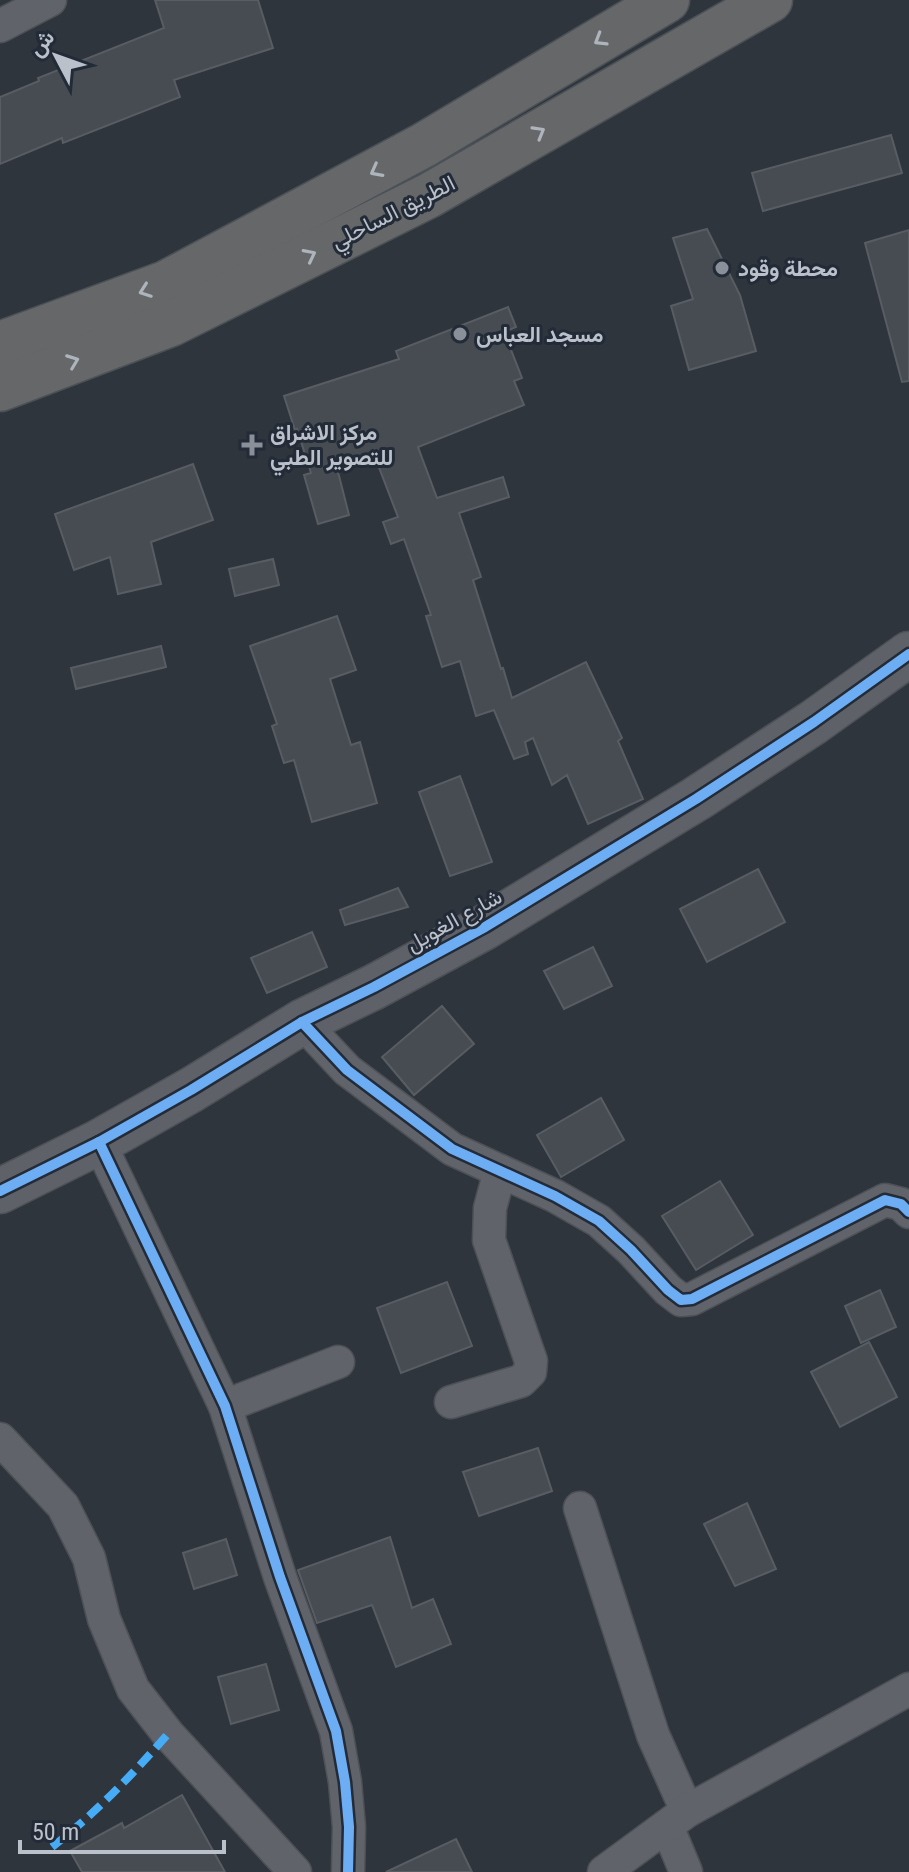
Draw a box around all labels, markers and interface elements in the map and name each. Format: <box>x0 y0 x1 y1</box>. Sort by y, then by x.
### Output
north arrow <box>16 16 96 96</box>
text: ش <box>23 25 60 62</box>
one-way arrow <box>594 30 609 46</box>
one-way arrow <box>530 126 545 142</box>
one-way arrow <box>370 161 384 177</box>
street label: الطريق الساحلي <box>327 170 462 259</box>
one-way arrow <box>301 249 316 265</box>
place label: محطة وقود <box>738 256 838 282</box>
marker: محطة وقود <box>713 259 731 277</box>
one-way arrow <box>139 281 153 298</box>
place label: مسجد العباس <box>476 322 604 348</box>
marker: مسجد العباس <box>451 325 469 343</box>
one-way arrow <box>65 354 79 371</box>
place label: مركز الاشراق للتصوير الطبي <box>270 420 393 476</box>
marker: مركز الاشراق للتصوير الطبي <box>241 434 263 456</box>
street label: شارع الغويل <box>402 884 507 958</box>
scale bar <box>20 1804 224 1854</box>
text: 50 m <box>32 1818 79 1846</box>

